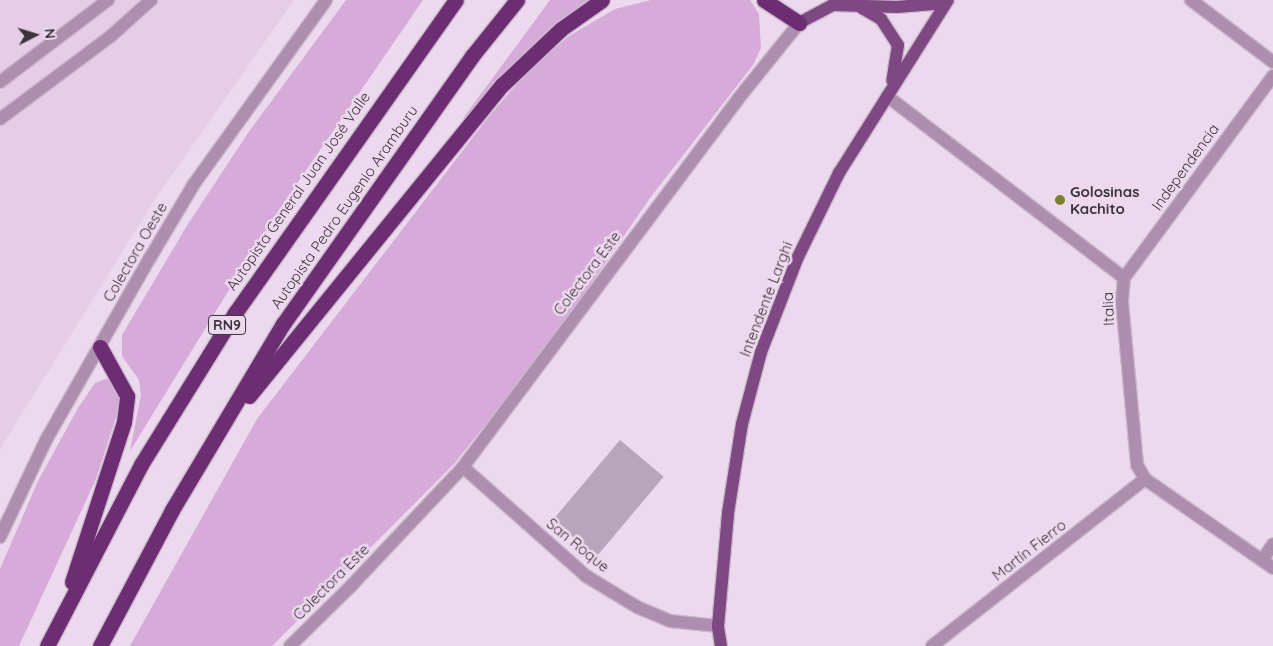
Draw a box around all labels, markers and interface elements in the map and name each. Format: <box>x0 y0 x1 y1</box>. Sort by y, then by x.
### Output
north arrow <box>10 10 60 60</box>
text: N <box>41 28 59 40</box>
street label: Autopista General Juan José Valle <box>222 88 374 294</box>
street label: Autopista Pedro Eugenio Aramburu <box>267 102 421 312</box>
street label: Independencia <box>1148 120 1222 214</box>
place label: Golosinas Kachito <box>1070 182 1139 217</box>
marker: Golosinas Kachito <box>1054 194 1066 206</box>
street label: Colectora Oeste <box>99 199 171 305</box>
street label: Colectora Este <box>550 228 624 318</box>
street label: Intendente Larghi <box>736 239 796 359</box>
street label: Italia <box>1098 292 1118 326</box>
road number: RN9 <box>207 314 247 336</box>
street label: San Roque <box>543 514 613 576</box>
street label: Martín Fierro <box>988 516 1070 584</box>
street label: Colectora Este <box>289 540 373 624</box>

